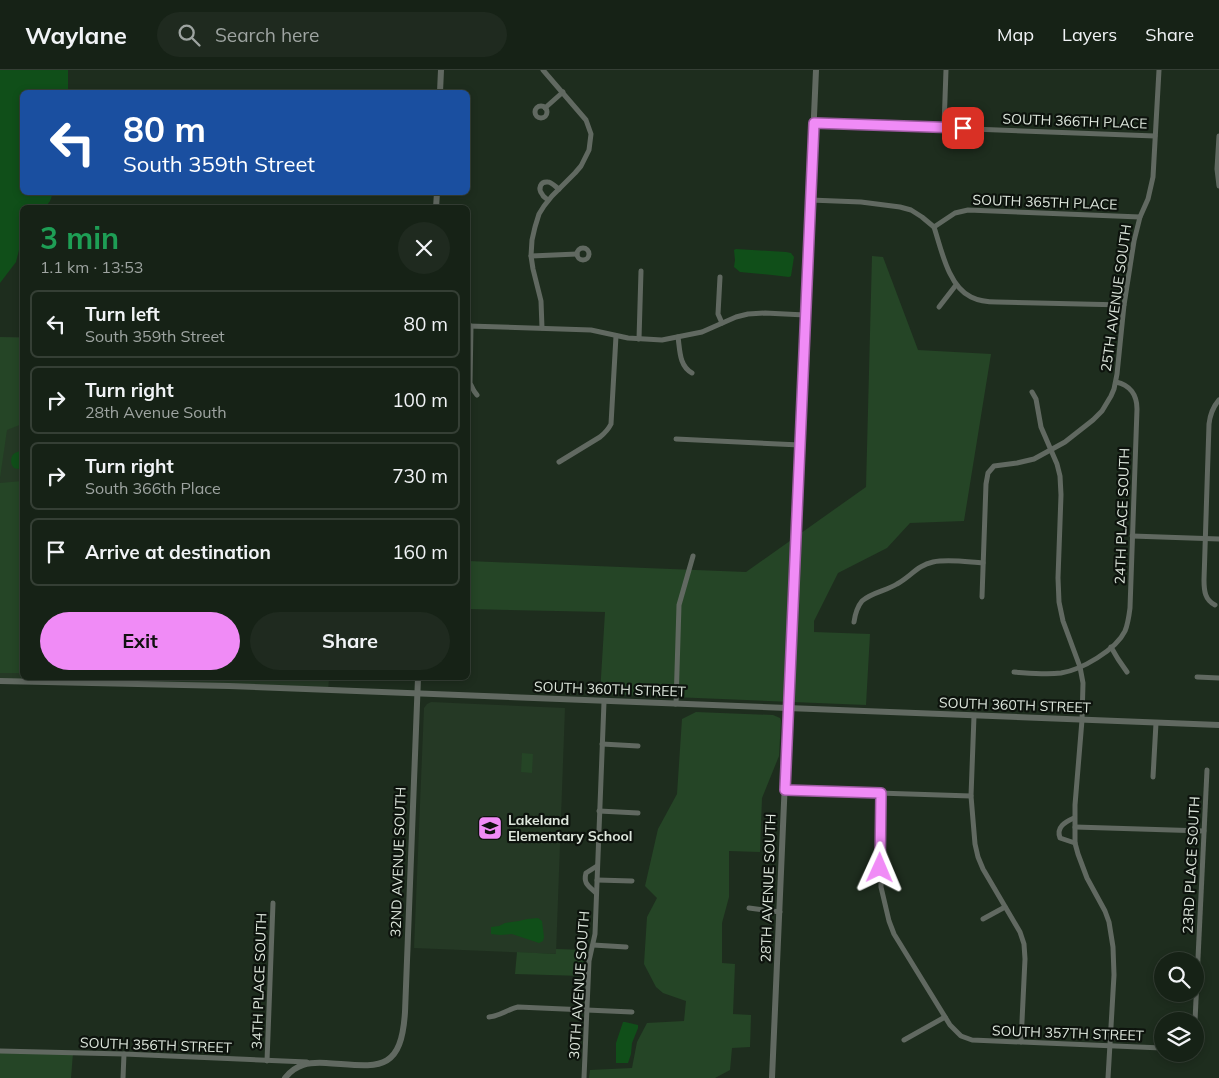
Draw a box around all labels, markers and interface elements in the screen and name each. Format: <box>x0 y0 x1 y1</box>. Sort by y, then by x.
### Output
search box <box>157 12 507 57</box>
text: Waylane <box>25 20 127 50</box>
icon: search <box>175 21 203 49</box>
text: Search here <box>215 23 319 47</box>
text: Map <box>997 23 1034 46</box>
text: Layers <box>1062 23 1117 46</box>
text: Share <box>1145 23 1194 46</box>
text: 80 m <box>123 107 206 151</box>
pin <box>942 107 984 149</box>
street label: SOUTH 366TH PLACE <box>1002 109 1148 133</box>
icon: left <box>40 110 105 175</box>
icon: arrive <box>949 114 977 142</box>
text: South 359th Street <box>123 150 315 178</box>
street label: SOUTH 365TH PLACE <box>972 190 1118 214</box>
text: 3 min <box>40 219 119 257</box>
button: close <box>398 222 450 274</box>
street label: 25TH AVENUE SOUTH <box>1097 223 1135 373</box>
text: 1.1 km · 13:53 <box>40 257 143 277</box>
text: Turn left <box>85 302 160 326</box>
icon: left <box>42 310 70 338</box>
text: 80 m <box>404 312 448 336</box>
text: South 359th Street <box>85 326 225 346</box>
text: Turn right <box>85 378 174 402</box>
icon: right <box>42 386 70 414</box>
text: 100 m <box>392 388 448 412</box>
text: 28th Avenue South <box>85 402 227 422</box>
street label: 24TH PLACE SOUTH <box>1111 447 1133 585</box>
text: Turn right <box>85 454 174 478</box>
icon: right <box>42 462 70 490</box>
text: 730 m <box>392 464 448 488</box>
text: South 366th Place <box>85 478 221 498</box>
icon: arrive <box>42 538 70 566</box>
text: Arrive at destination <box>85 540 271 564</box>
text: 160 m <box>392 540 448 564</box>
button: Exit <box>40 612 240 670</box>
button: Share <box>250 612 450 670</box>
street label: SOUTH 360TH STREET <box>534 677 687 701</box>
street label: SOUTH 360TH STREET <box>939 693 1092 717</box>
street label: 32ND AVENUE SOUTH <box>386 787 410 937</box>
street label: 23RD PLACE SOUTH <box>1178 796 1204 934</box>
place label: Lakeland Elementary School <box>508 811 632 845</box>
street label: 28TH AVENUE SOUTH <box>756 813 780 963</box>
school or university icon: Lakeland Elementary School <box>477 815 503 841</box>
position arrow <box>853 841 905 893</box>
street label: 30TH AVENUE SOUTH <box>565 910 593 1060</box>
street label: 34TH PLACE SOUTH <box>248 912 270 1050</box>
map controls <box>1154 952 1204 1062</box>
button: search <box>1154 952 1204 1002</box>
button: layers <box>1154 1012 1204 1062</box>
street label: SOUTH 357TH STREET <box>992 1021 1145 1045</box>
street label: SOUTH 356TH STREET <box>80 1033 233 1057</box>

